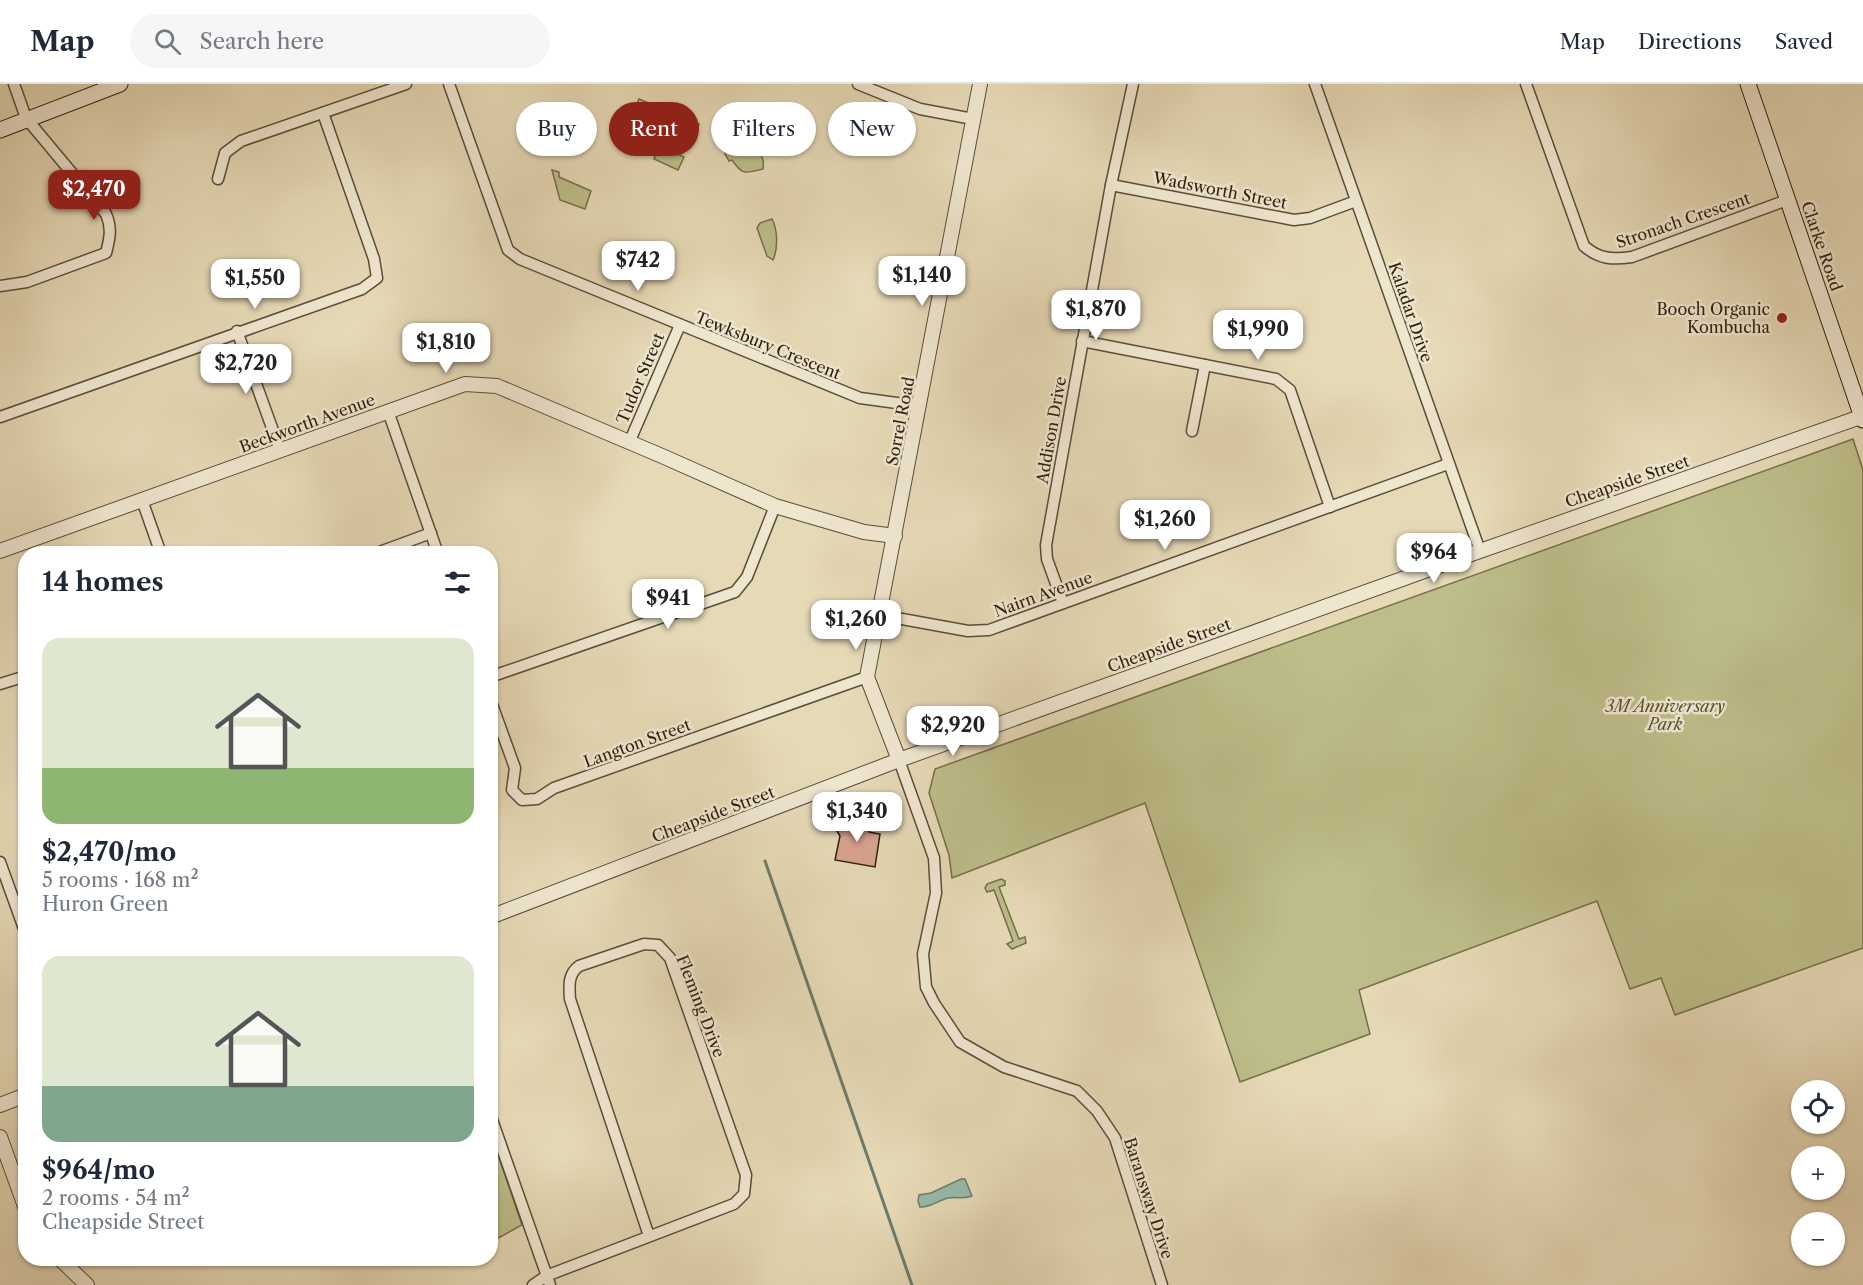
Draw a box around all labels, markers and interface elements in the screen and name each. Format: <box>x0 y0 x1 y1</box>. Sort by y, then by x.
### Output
search box <box>130 14 550 68</box>
text: Map <box>30 24 94 58</box>
icon: search <box>151 25 184 58</box>
text: Search here <box>199 28 324 55</box>
text: Map <box>1560 29 1605 54</box>
text: Directions <box>1638 29 1742 54</box>
text: Saved <box>1775 29 1833 54</box>
chip: Buy <box>516 102 597 156</box>
chip: Rent <box>609 102 699 156</box>
chip: Filters <box>711 102 816 156</box>
chip: New <box>828 102 916 156</box>
street label: Wadsworth Street <box>1150 167 1289 213</box>
pin: $2,470 <box>45 170 143 221</box>
text: $2,470 <box>62 177 126 201</box>
street label: Stronach Crescent <box>1613 188 1753 252</box>
street label: Clarke Road <box>1797 198 1847 294</box>
pin: $742 <box>602 241 674 292</box>
text: $742 <box>616 248 660 272</box>
pin: $1,140 <box>873 256 971 307</box>
pin: $1,550 <box>206 259 304 310</box>
street label: Kaladar Drive <box>1385 259 1437 365</box>
text: $1,140 <box>892 263 952 287</box>
text: $1,550 <box>225 266 285 290</box>
pin: $1,870 <box>1047 290 1145 341</box>
text: $1,870 <box>1065 297 1127 321</box>
place label: Booch Organic Kombucha <box>1656 299 1771 337</box>
street label: Tewksbury Crescent <box>692 307 844 383</box>
pin: $1,990 <box>1209 310 1307 361</box>
marker: Booch Organic Kombucha <box>1775 311 1789 325</box>
text: $1,990 <box>1227 317 1289 341</box>
pin: $1,810 <box>397 323 495 374</box>
street label: Tudor Street <box>612 329 668 426</box>
text: $1,810 <box>416 330 476 354</box>
pin: $2,720 <box>197 344 295 395</box>
text: $2,720 <box>214 351 278 375</box>
street label: Sorrel Road <box>882 375 918 467</box>
street label: Addison Drive <box>1032 375 1070 486</box>
street label: Beckworth Avenue <box>236 389 378 457</box>
street label: Cheapside Street <box>1562 450 1692 512</box>
pin: $1,260 <box>1116 500 1214 551</box>
text: $1,260 <box>1134 507 1196 531</box>
pin: $964 <box>1398 533 1470 584</box>
text: $964 <box>1411 540 1457 564</box>
text: 14 homes <box>42 566 164 598</box>
icon: filters <box>441 566 474 599</box>
street label: Nairn Avenue <box>991 567 1095 621</box>
pin: $941 <box>632 579 704 630</box>
text: $941 <box>646 586 690 610</box>
pin: $1,260 <box>807 600 905 651</box>
text: $1,260 <box>825 607 887 631</box>
street label: Cheapside Street <box>1105 613 1234 677</box>
icon: home <box>204 677 312 785</box>
park label: 3M Anniversary Park <box>1605 696 1725 734</box>
pin: $2,920 <box>904 706 1002 757</box>
text: $2,920 <box>921 713 985 737</box>
street label: Langton Street <box>581 714 694 772</box>
street label: Cheapside Street <box>649 781 777 847</box>
pin: $1,340 <box>808 792 906 843</box>
text: $1,340 <box>826 799 888 823</box>
text: $2,470/mo <box>42 836 176 868</box>
text: 5 rooms · 168 m² <box>42 868 199 892</box>
text: Huron Green <box>42 892 169 916</box>
street label: Fleming Drive <box>672 952 730 1060</box>
icon: home <box>204 995 312 1103</box>
map controls <box>1791 1080 1845 1266</box>
button: locate <box>1791 1080 1845 1134</box>
street label: Baransway Drive <box>1120 1135 1178 1261</box>
button: + <box>1791 1146 1845 1200</box>
text: $964/mo <box>42 1154 155 1186</box>
text: 2 rooms · 54 m² <box>42 1186 190 1210</box>
text: Cheapside Street <box>42 1210 204 1234</box>
button: − <box>1791 1212 1845 1266</box>

